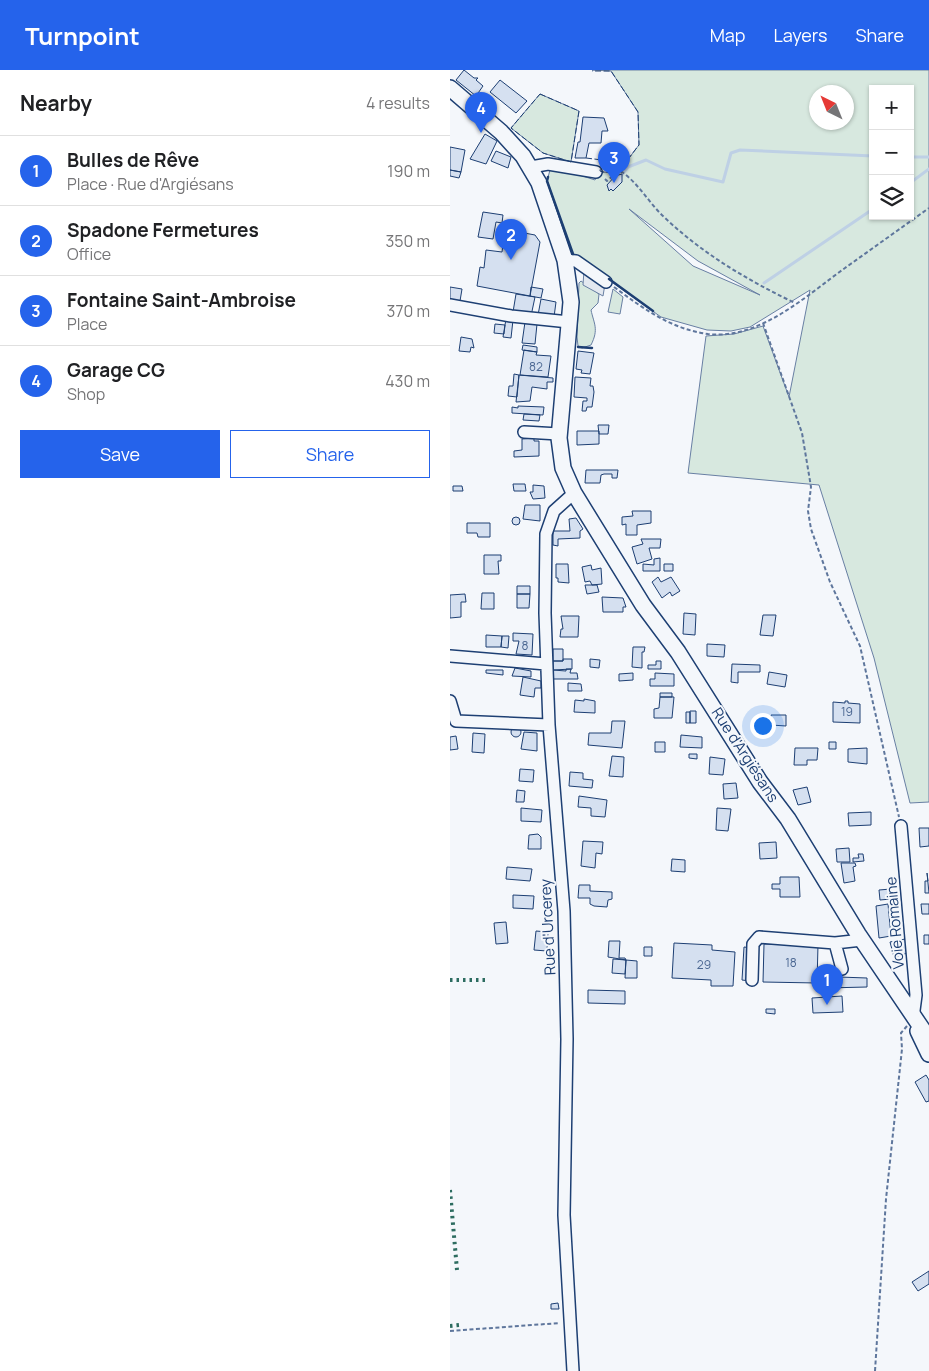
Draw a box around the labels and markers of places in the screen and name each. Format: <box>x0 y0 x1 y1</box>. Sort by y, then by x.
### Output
pin: 4 <box>465 92 497 133</box>
pin: 3 <box>598 142 630 183</box>
pin: 2 <box>495 219 527 260</box>
pin: 1 <box>811 964 843 1005</box>

